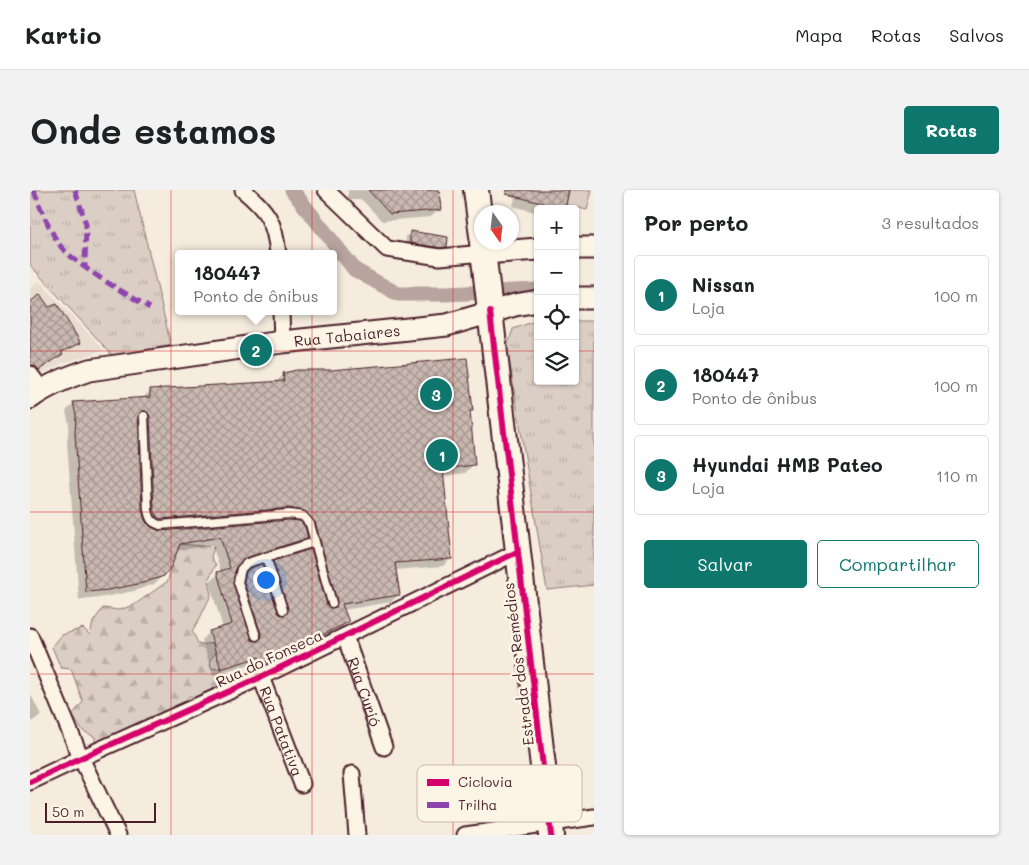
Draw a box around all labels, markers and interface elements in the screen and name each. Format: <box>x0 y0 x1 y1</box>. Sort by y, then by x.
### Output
text: Kartio <box>25 19 101 50</box>
text: Mapa <box>795 23 843 47</box>
text: Rotas <box>871 23 921 47</box>
text: Salvos <box>949 23 1004 47</box>
button: Rotas <box>904 106 999 154</box>
text: Onde estamos <box>30 107 276 153</box>
north arrow <box>474 205 519 250</box>
map controls <box>534 205 579 385</box>
button: + <box>534 205 579 250</box>
text: Por perto <box>644 209 748 236</box>
text: 3 resultados <box>882 212 979 233</box>
popup <box>175 250 337 315</box>
button: − <box>534 250 579 295</box>
text: 180447 <box>194 260 261 285</box>
text: Nissan <box>692 272 755 297</box>
text: Ponto de ônibus <box>194 285 318 306</box>
text: 1 <box>657 285 665 306</box>
text: 100 m <box>933 285 978 306</box>
button: locate <box>534 295 579 340</box>
text: Loja <box>692 297 725 318</box>
street label: Rua Tabaiares <box>293 320 401 351</box>
pin: 2 <box>240 331 272 369</box>
button: layers <box>534 340 579 385</box>
text: 180447 <box>692 362 759 387</box>
pin: 3 <box>420 375 452 413</box>
text: 2 <box>657 375 665 396</box>
text: 100 m <box>933 375 978 396</box>
text: Ponto de ônibus <box>692 387 817 408</box>
pin: 1 <box>426 436 458 474</box>
text: Hyundai HMB Pateo <box>692 452 883 477</box>
text: 3 <box>656 465 666 486</box>
text: 110 m <box>936 465 978 486</box>
text: Loja <box>692 477 725 498</box>
button: Salvar <box>644 540 807 588</box>
button: Compartilhar <box>817 540 979 588</box>
your location <box>253 567 279 593</box>
street label: Estrada dos Remédios <box>498 581 538 747</box>
street label: Rua do Fonseca <box>212 625 326 691</box>
street label: Rua Curió <box>343 654 386 729</box>
street label: Rua Patativa <box>255 683 308 779</box>
legend <box>417 765 582 822</box>
text: Ciclovia <box>458 772 513 791</box>
text: Trilha <box>458 795 497 814</box>
scale bar <box>45 800 156 823</box>
text: 50 m <box>52 802 84 821</box>

